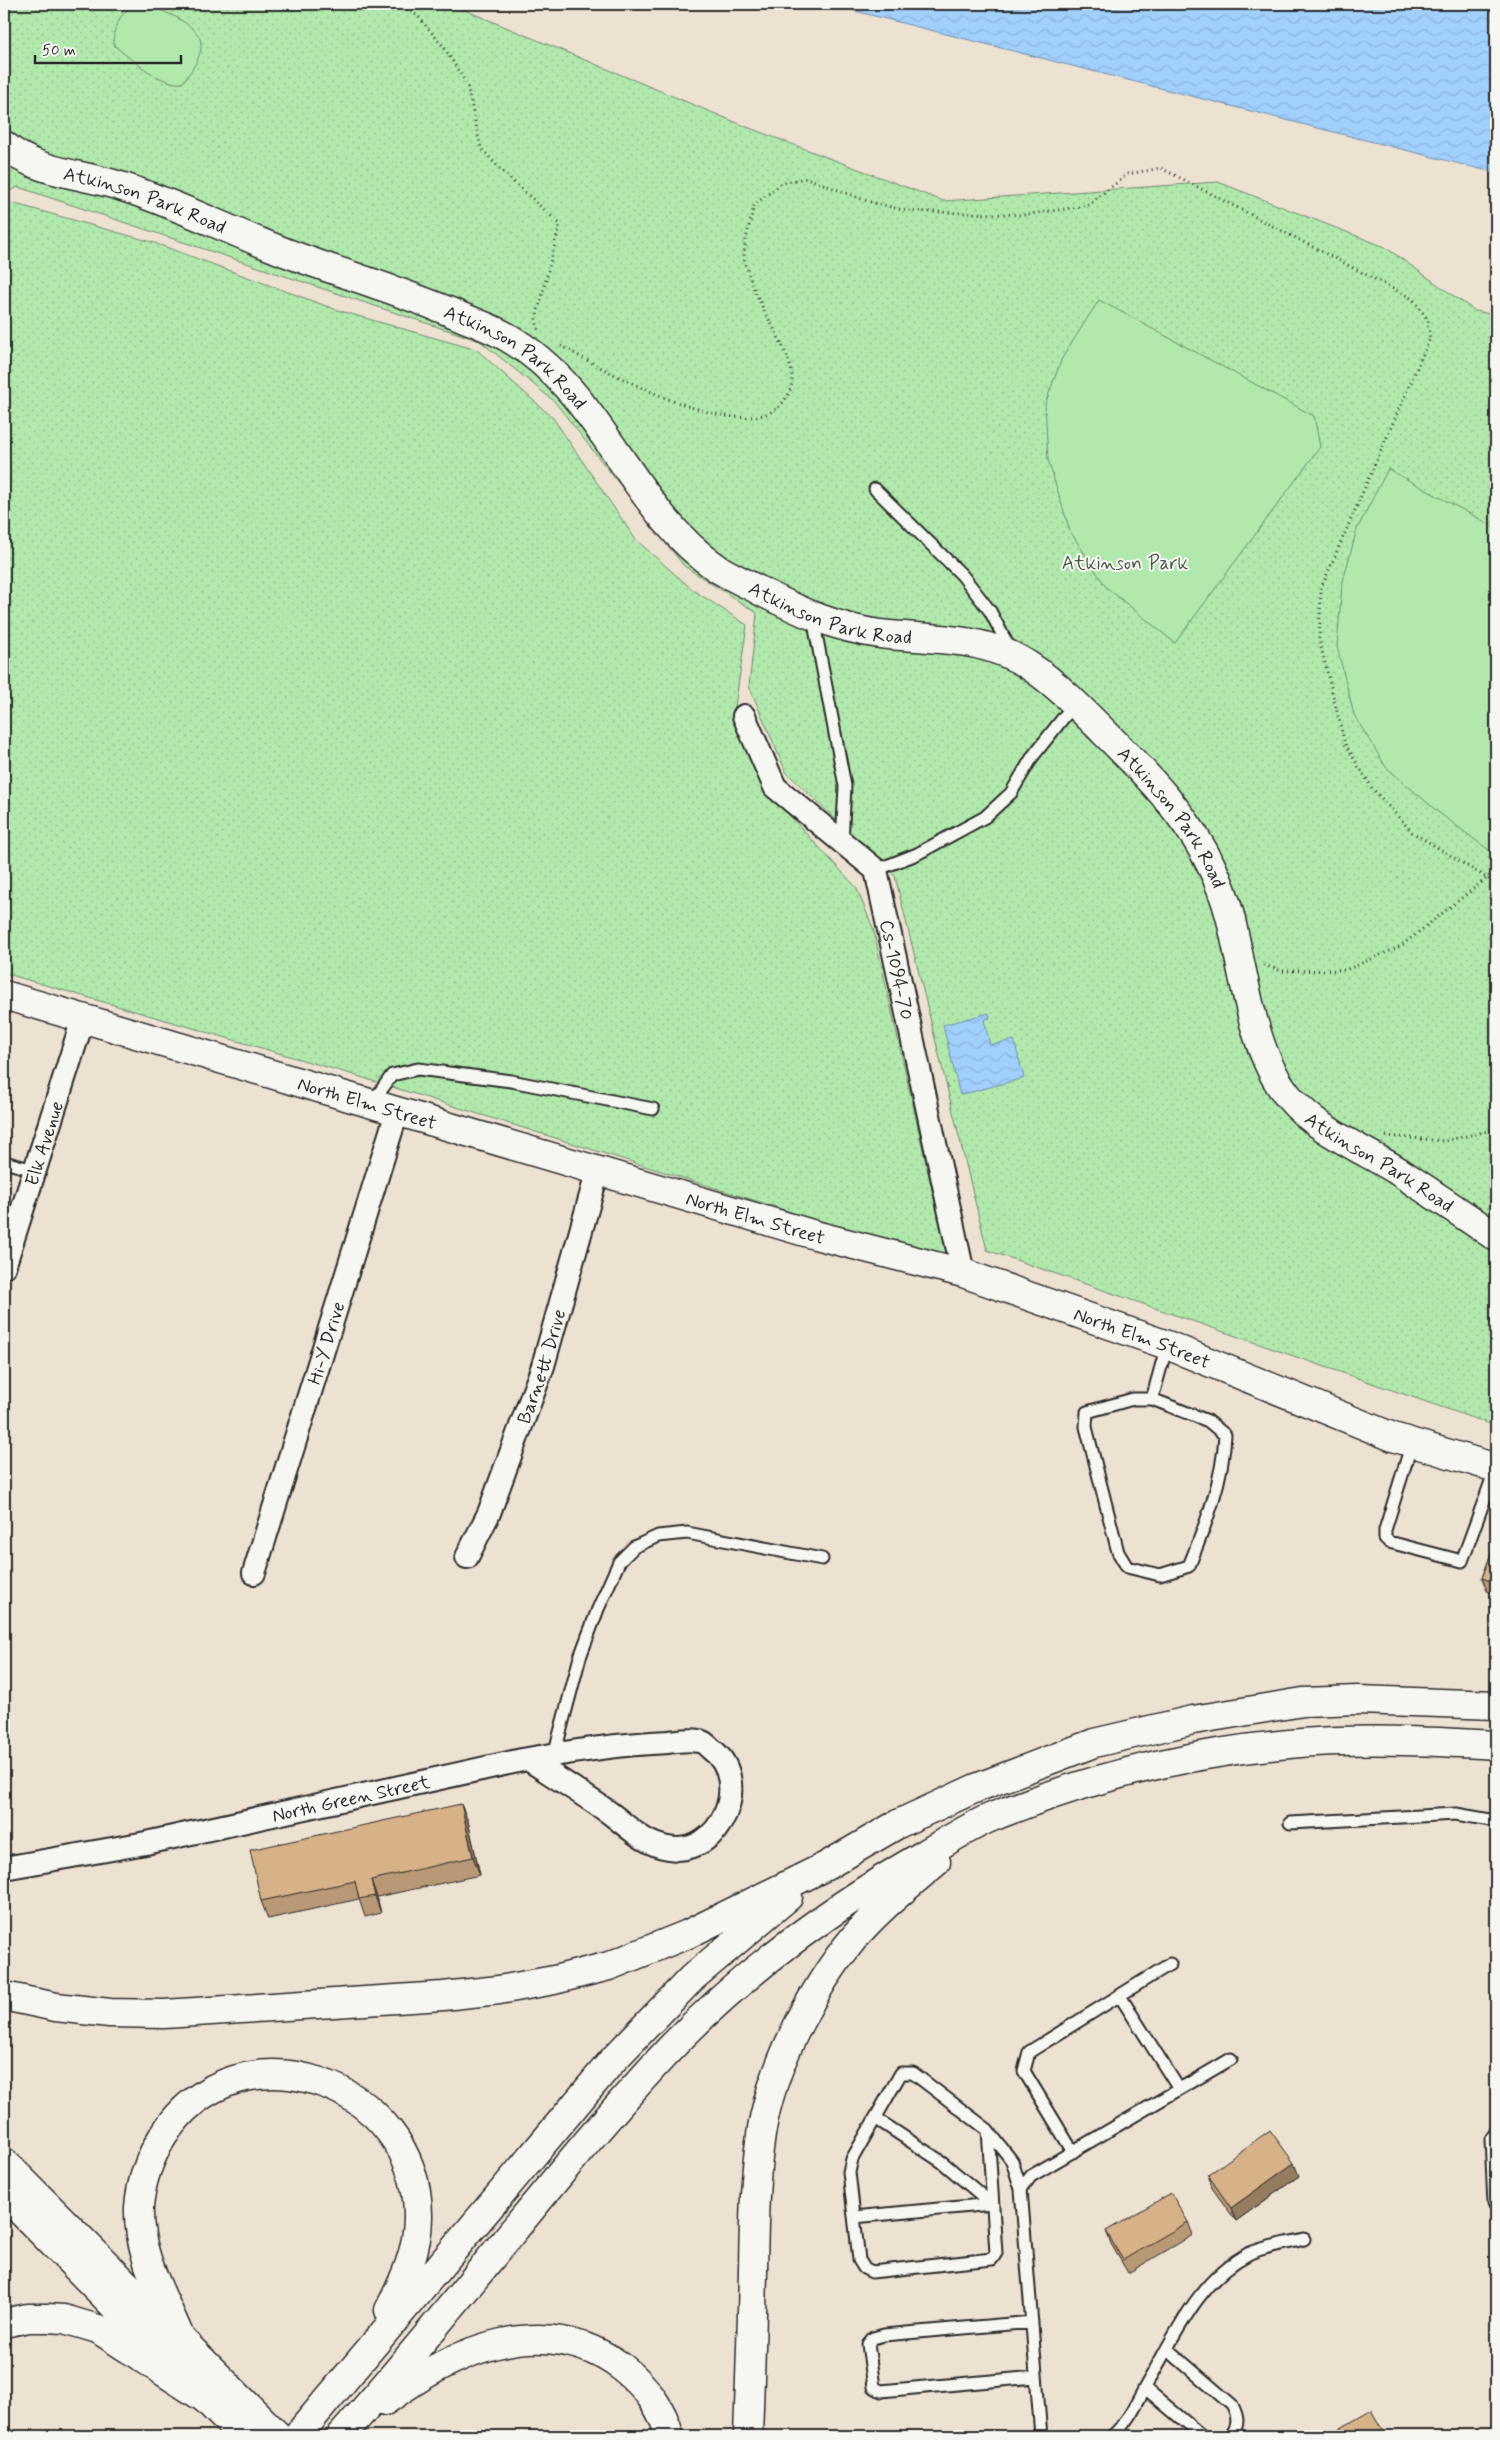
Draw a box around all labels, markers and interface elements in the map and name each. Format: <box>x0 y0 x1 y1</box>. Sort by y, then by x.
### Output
scale bar <box>35 32 181 64</box>
text: 50 m <box>42 41 76 61</box>
street label: Atkinson Park Road <box>61 162 230 240</box>
street label: Atkinson Park Road <box>440 300 592 415</box>
park label: Atkinson Park <box>1062 551 1188 576</box>
street label: Atkinson Park Road <box>744 576 913 651</box>
street label: Atkinson Park Road <box>1111 742 1231 892</box>
street label: Cs-1094-70 <box>873 917 919 1022</box>
street label: North Elm Street <box>295 1072 440 1136</box>
street label: Elk Avenue <box>20 1098 70 1189</box>
street label: Atkinson Park Road <box>1299 1107 1458 1219</box>
street label: North Elm Street <box>683 1187 828 1251</box>
street label: Hi-Y Drive <box>302 1299 351 1388</box>
street label: North Elm Street <box>1070 1302 1214 1375</box>
street label: Barnett Drive <box>512 1306 572 1427</box>
street label: North Green Street <box>270 1770 432 1829</box>

